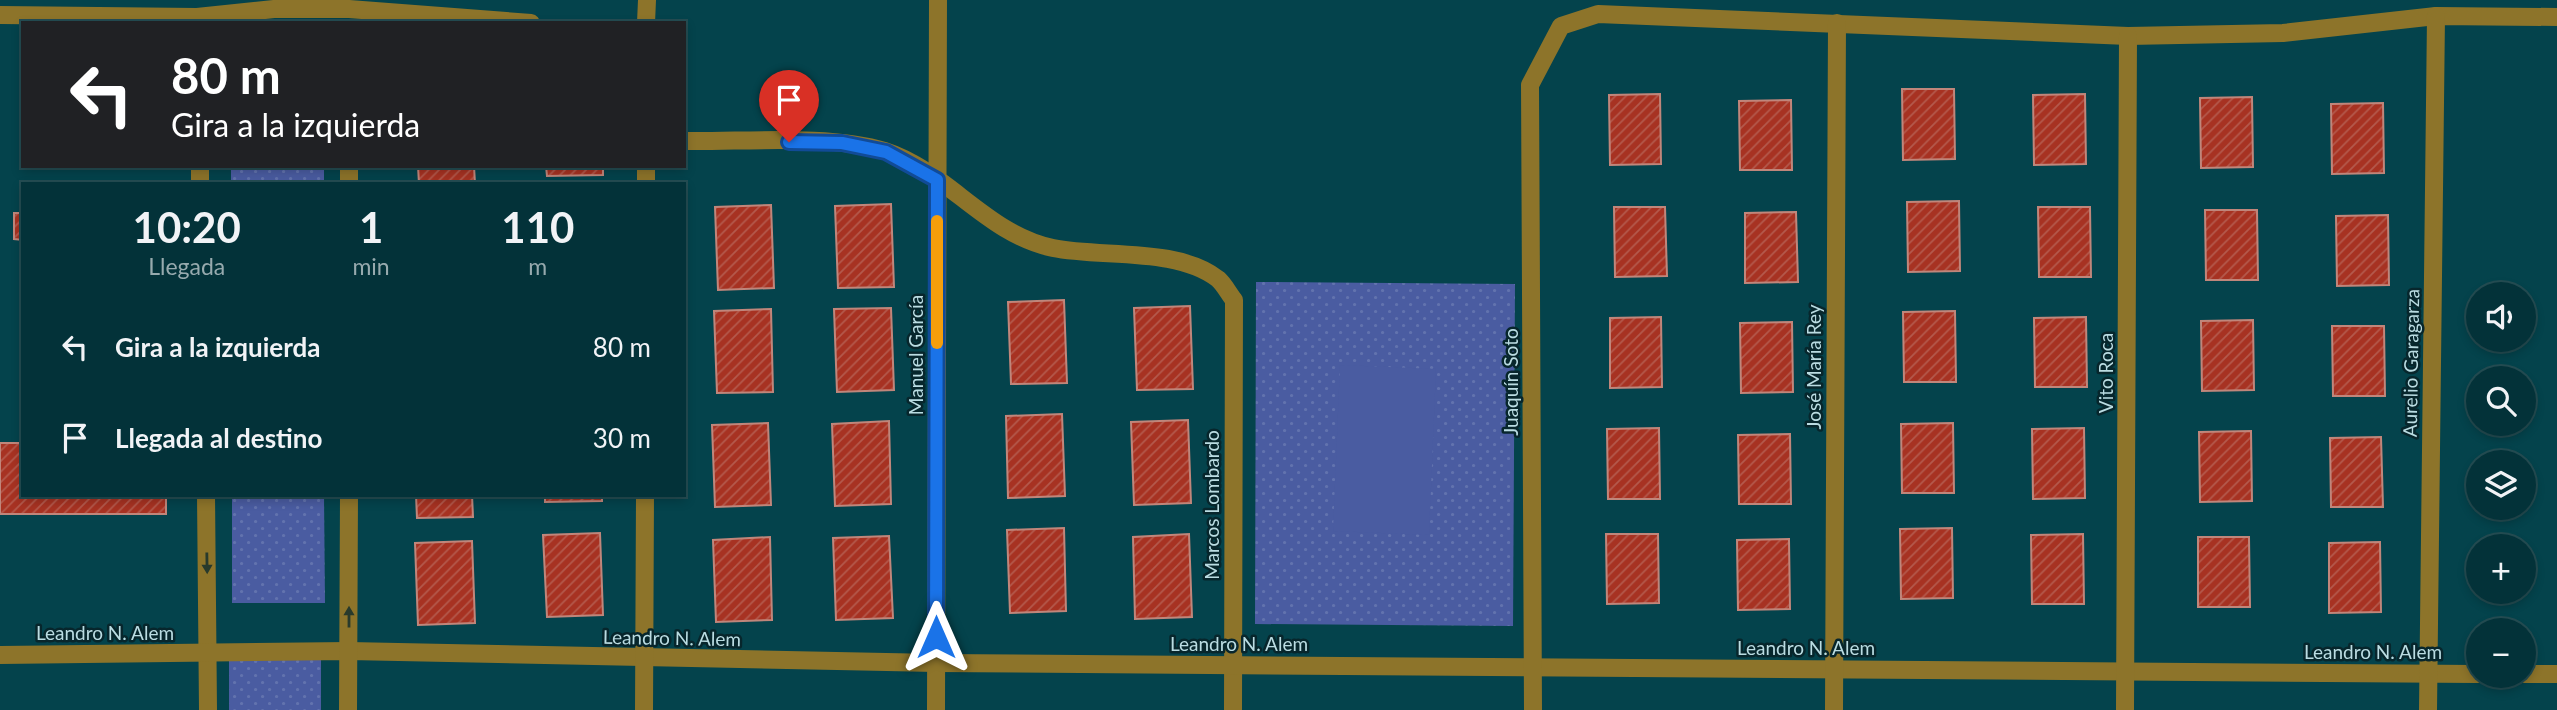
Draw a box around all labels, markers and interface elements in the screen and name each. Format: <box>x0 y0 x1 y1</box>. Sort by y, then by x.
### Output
text: 80 m <box>171 46 281 104</box>
icon: left <box>56 49 147 140</box>
pin <box>759 70 819 142</box>
icon: arrive <box>770 81 808 119</box>
text: Gira a la izquierda <box>171 105 420 144</box>
text: 10:20 <box>133 202 241 252</box>
text: 1 <box>359 202 383 252</box>
text: 110 <box>501 202 574 252</box>
text: Llegada <box>148 252 225 280</box>
text: min <box>352 252 390 280</box>
text: m <box>528 252 547 280</box>
map controls <box>2466 282 2536 688</box>
button: sound <box>2466 282 2536 352</box>
street label: Aurelio Garagarza <box>2398 289 2423 437</box>
street label: Manuel García <box>904 295 927 415</box>
street label: José María Rey <box>1802 304 1825 430</box>
icon: left <box>56 328 94 366</box>
street label: Juaquín Soto <box>1499 328 1522 436</box>
text: Gira a la izquierda <box>115 331 321 363</box>
text: 80 m <box>593 331 651 363</box>
street label: Vito Roca <box>2094 333 2117 413</box>
button: search <box>2466 366 2536 436</box>
icon: arrive <box>56 419 94 457</box>
text: Llegada al destino <box>115 422 322 454</box>
text: 30 m <box>593 422 651 454</box>
street label: Marcos Lombardo <box>1200 430 1223 580</box>
button: layers <box>2466 450 2536 520</box>
button: + <box>2466 534 2536 604</box>
one-way arrow <box>201 553 213 575</box>
position arrow <box>899 600 973 674</box>
one-way arrow <box>343 606 355 628</box>
button: − <box>2466 618 2536 688</box>
street label: Leandro N. Alem <box>36 621 174 644</box>
street label: Leandro N. Alem <box>603 625 741 650</box>
street label: Leandro N. Alem <box>1170 632 1308 655</box>
street label: Leandro N. Alem <box>1737 636 1875 659</box>
street label: Leandro N. Alem <box>2304 640 2442 663</box>

